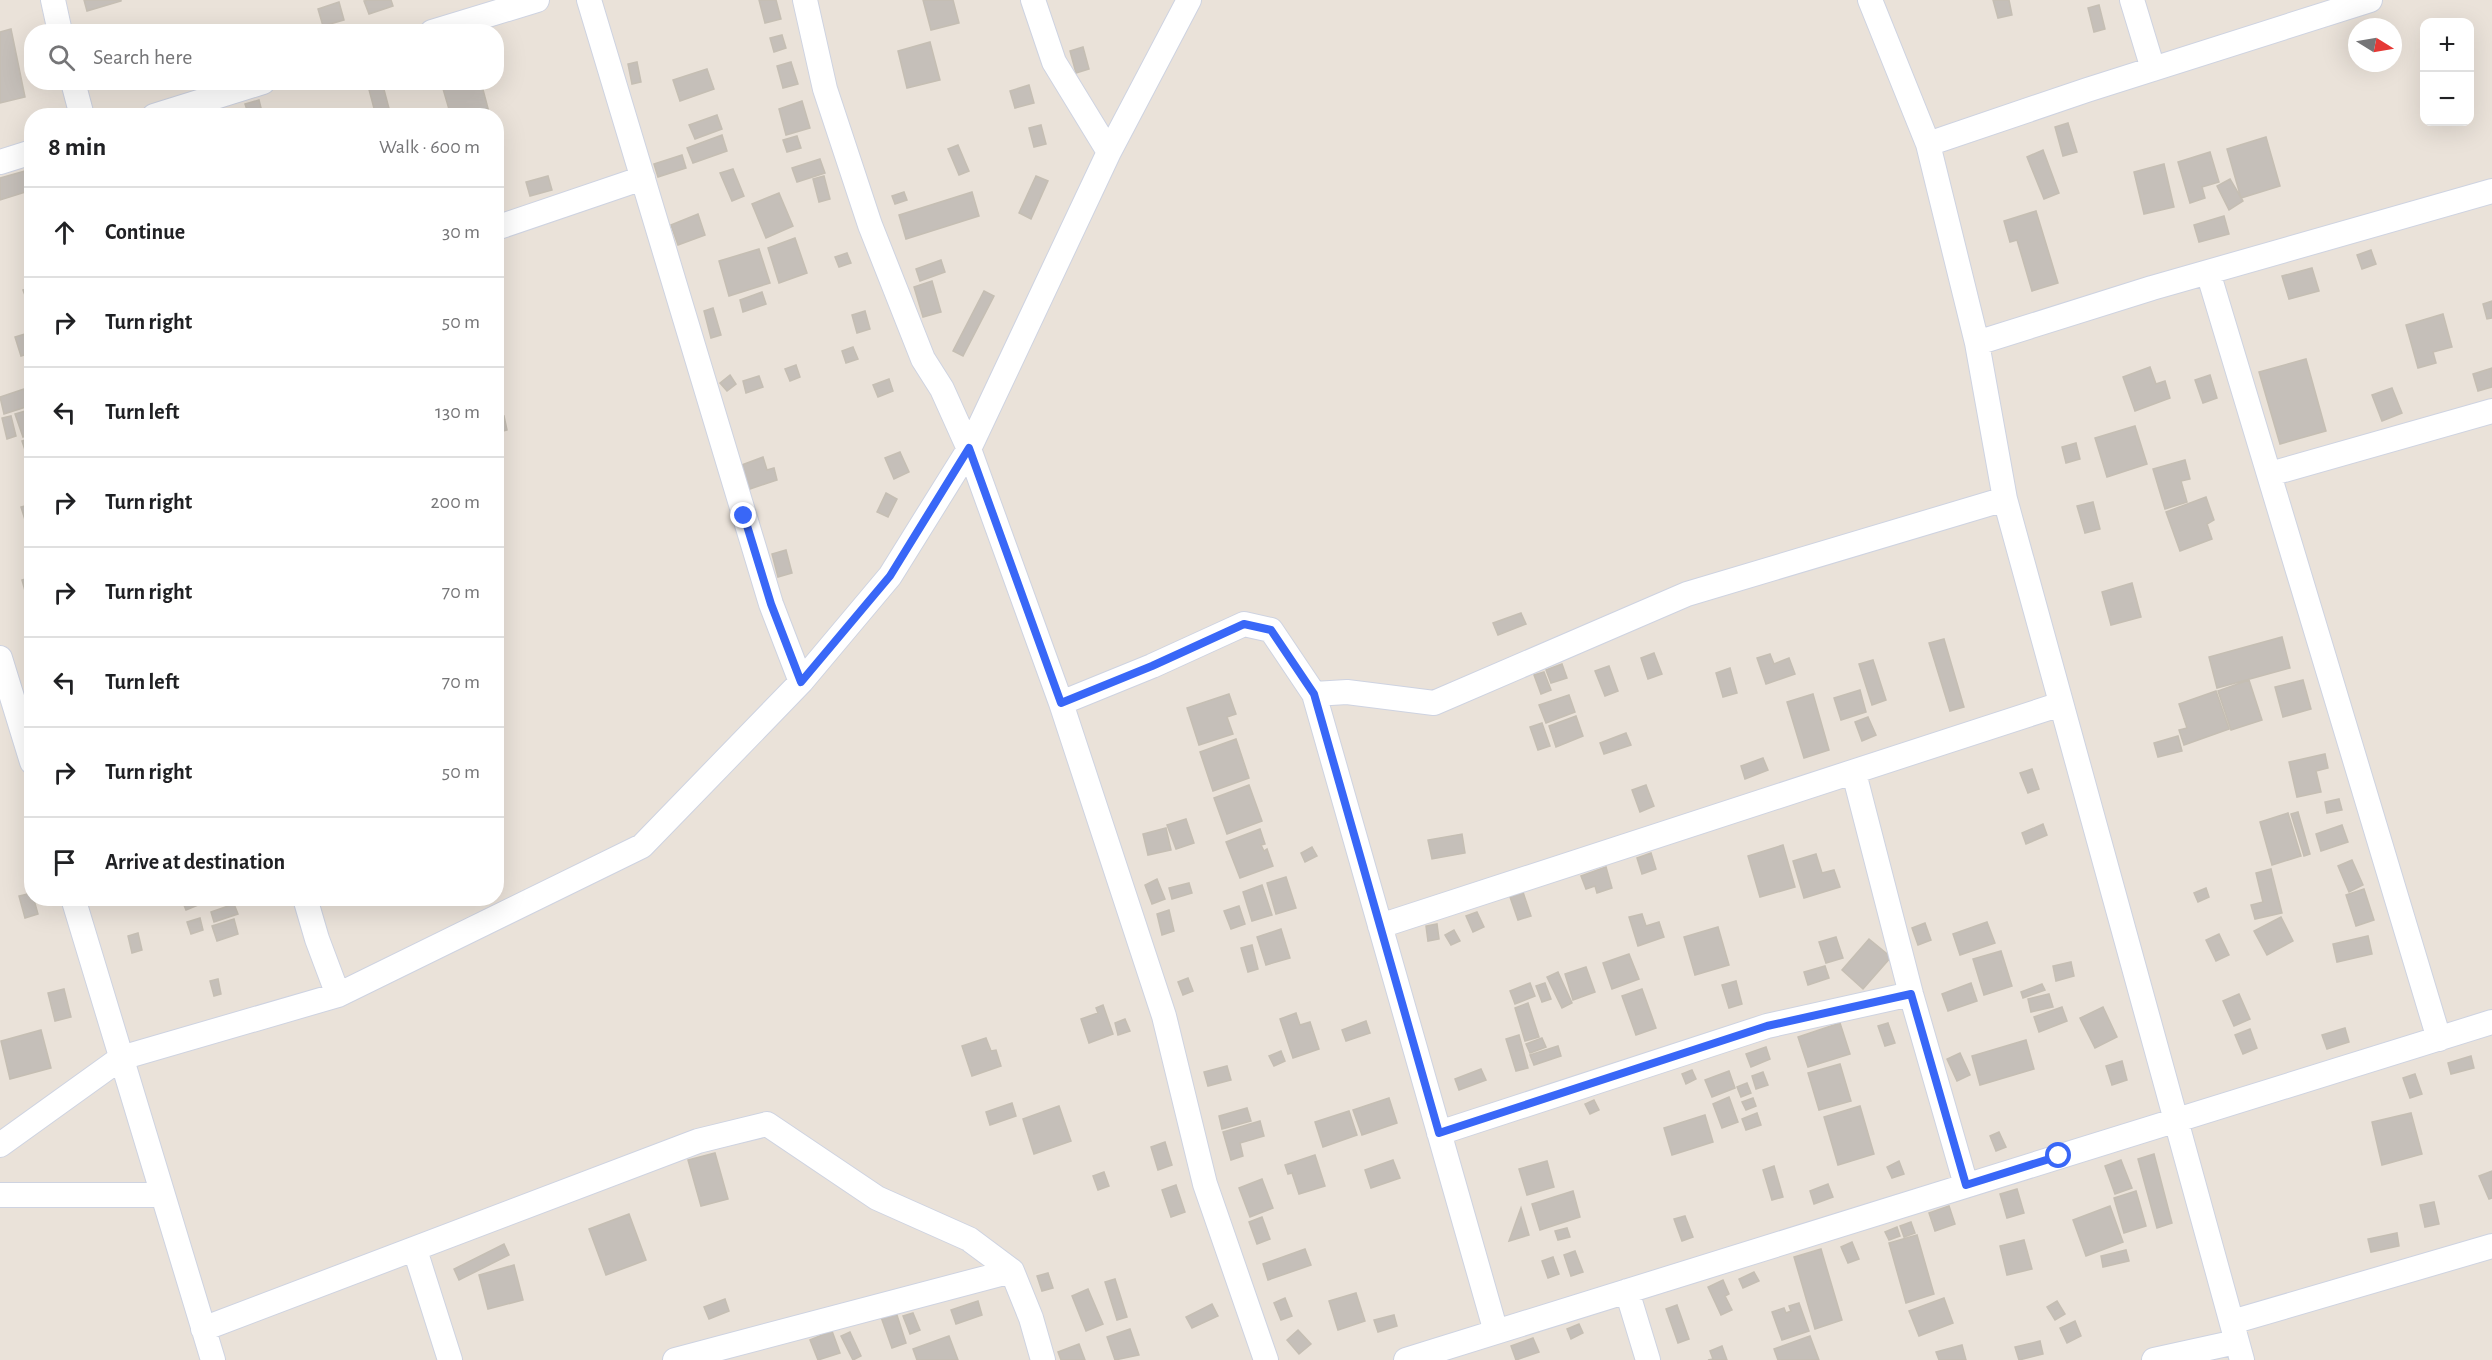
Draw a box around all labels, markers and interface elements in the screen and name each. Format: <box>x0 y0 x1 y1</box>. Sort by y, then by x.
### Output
north arrow <box>2348 18 2402 72</box>
map controls <box>2420 18 2474 126</box>
button: + <box>2420 18 2474 72</box>
search box <box>24 24 504 90</box>
icon: search <box>45 41 78 74</box>
text: Search here <box>93 46 192 68</box>
button: − <box>2420 72 2474 126</box>
text: 8 min <box>48 134 106 160</box>
text: Walk · 600 m <box>379 137 480 157</box>
icon: ahead <box>48 216 81 249</box>
text: Continue <box>105 221 185 243</box>
text: 30 m <box>442 222 480 242</box>
icon: right <box>48 306 81 339</box>
text: Turn right <box>105 311 192 333</box>
text: 50 m <box>442 312 480 332</box>
icon: left <box>48 396 81 429</box>
text: Turn left <box>105 401 179 423</box>
text: 130 m <box>435 402 480 422</box>
icon: right <box>48 486 81 519</box>
text: Turn right <box>105 491 192 513</box>
text: 200 m <box>430 492 480 512</box>
route end <box>730 502 756 528</box>
icon: right <box>48 576 81 609</box>
text: Turn right <box>105 581 192 603</box>
text: 70 m <box>442 582 480 602</box>
icon: left <box>48 666 81 699</box>
text: Turn left <box>105 671 179 693</box>
text: 70 m <box>442 672 480 692</box>
icon: right <box>48 756 81 789</box>
text: Turn right <box>105 761 192 783</box>
text: 50 m <box>442 762 480 782</box>
icon: arrive <box>48 846 81 879</box>
text: Arrive at destination <box>105 851 285 873</box>
route start <box>2045 1142 2071 1168</box>

